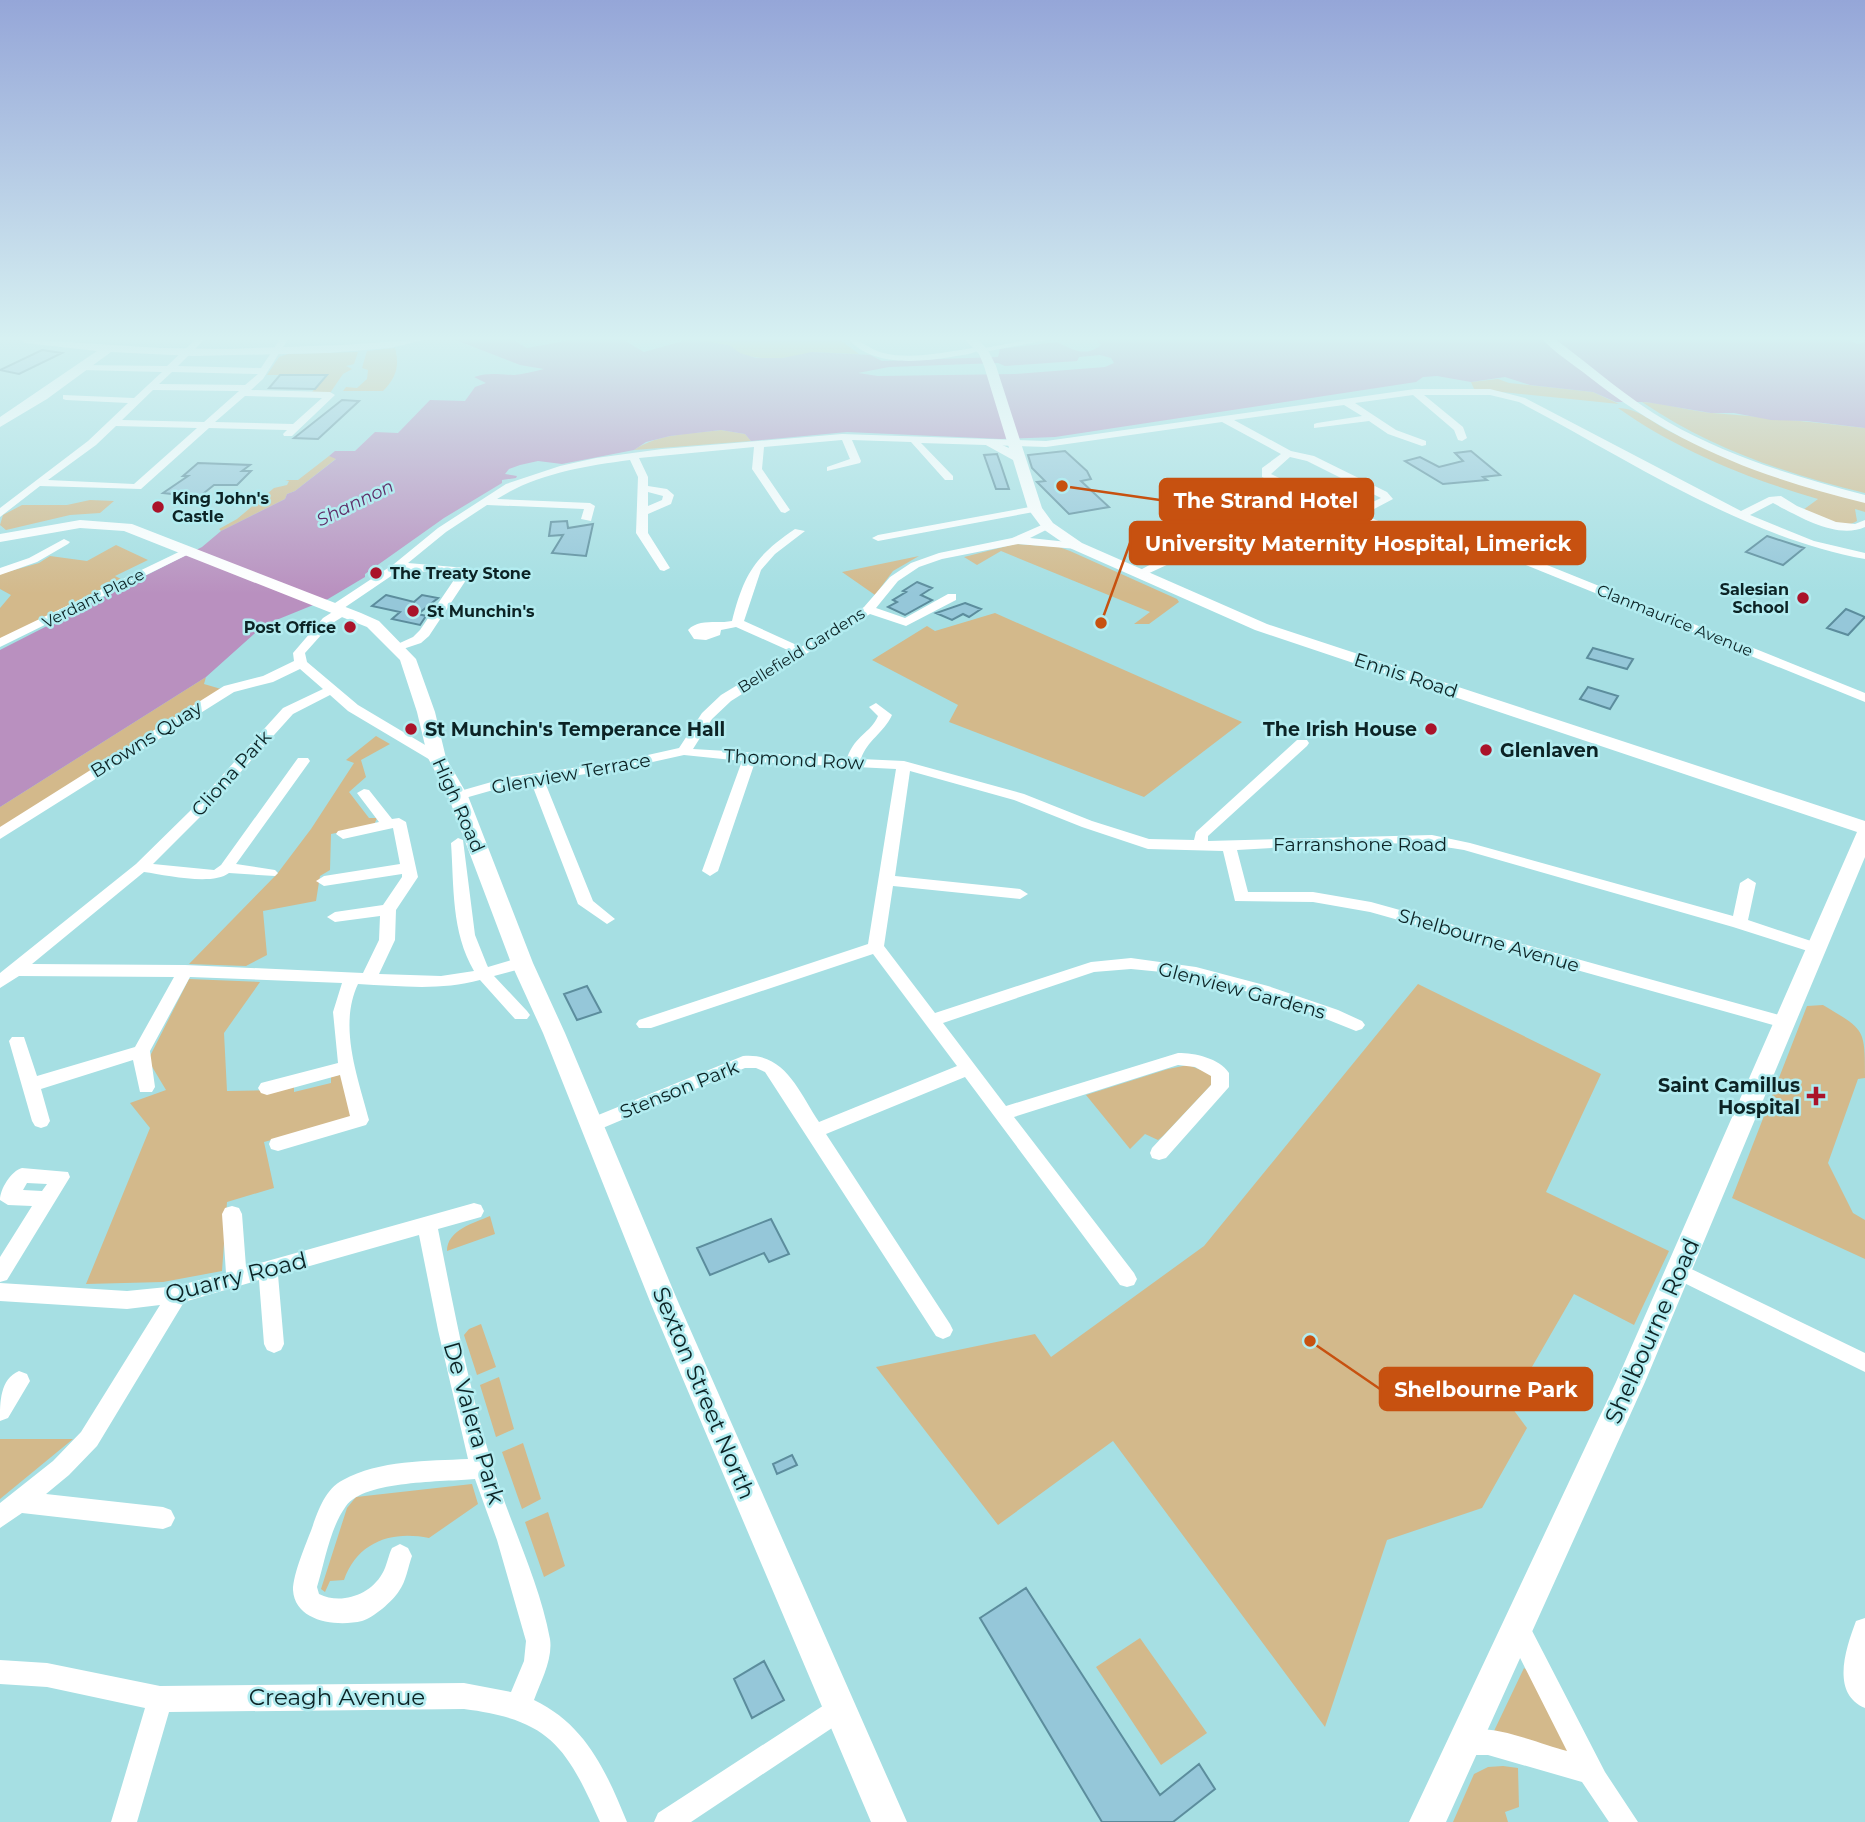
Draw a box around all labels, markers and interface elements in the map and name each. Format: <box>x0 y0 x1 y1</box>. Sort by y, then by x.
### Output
water label: Shannon <box>313 475 397 531</box>
callout: The Strand Hotel <box>1160 479 1373 521</box>
text: The Strand Hotel <box>1174 488 1358 513</box>
place label: King John's Castle <box>172 489 269 526</box>
marker: King John's Castle <box>150 499 166 515</box>
callout: University Maternity Hospital, Limerick <box>1130 522 1585 564</box>
text: University Maternity Hospital, Limerick <box>1145 531 1571 556</box>
place label: The Treaty Stone <box>390 564 531 583</box>
street label: Verdant Place <box>39 565 147 632</box>
marker: The Treaty Stone <box>368 565 384 581</box>
street label: Clanmaurice Avenue <box>1594 580 1756 661</box>
place label: Salesian School <box>1720 580 1789 617</box>
marker: Salesian School <box>1795 590 1811 606</box>
place label: St Munchin's <box>427 602 535 621</box>
marker: St Munchin's <box>405 603 421 619</box>
street label: Bellefield Gardens <box>734 604 868 697</box>
place label: Post Office <box>244 618 336 637</box>
marker: Post Office <box>342 619 358 635</box>
street label: Ennis Road <box>1351 648 1460 703</box>
street label: Browns Quay <box>86 696 207 783</box>
place label: St Munchin's Temperance Hall <box>425 718 725 741</box>
place label: The Irish House <box>1263 718 1417 741</box>
marker: St Munchin's Temperance Hall <box>403 721 419 737</box>
marker: The Irish House <box>1423 721 1439 737</box>
street label: Cliona Park <box>187 725 276 821</box>
place label: Glenlaven <box>1500 739 1599 762</box>
marker: Glenlaven <box>1478 742 1494 758</box>
street label: Thomond Row <box>723 744 865 775</box>
street label: Glenview Terrace <box>490 748 652 799</box>
street label: High Road <box>427 754 490 856</box>
street label: Farranshone Road <box>1273 833 1447 856</box>
street label: Shelbourne Avenue <box>1396 904 1582 977</box>
street label: Glenview Gardens <box>1156 957 1328 1024</box>
street label: Stenson Park <box>617 1055 742 1124</box>
place label: Saint Camillus Hospital <box>1658 1074 1800 1119</box>
marker: Saint Camillus Hospital <box>1806 1086 1826 1106</box>
street label: Shelbourne Road <box>1599 1234 1705 1428</box>
street label: Quarry Road <box>162 1246 310 1308</box>
street label: Sexton Street North <box>647 1283 761 1503</box>
street label: De Valera Park <box>437 1339 511 1508</box>
callout: Shelbourne Park <box>1380 1368 1592 1410</box>
text: Shelbourne Park <box>1394 1377 1578 1402</box>
street label: Creagh Avenue <box>249 1683 425 1711</box>

